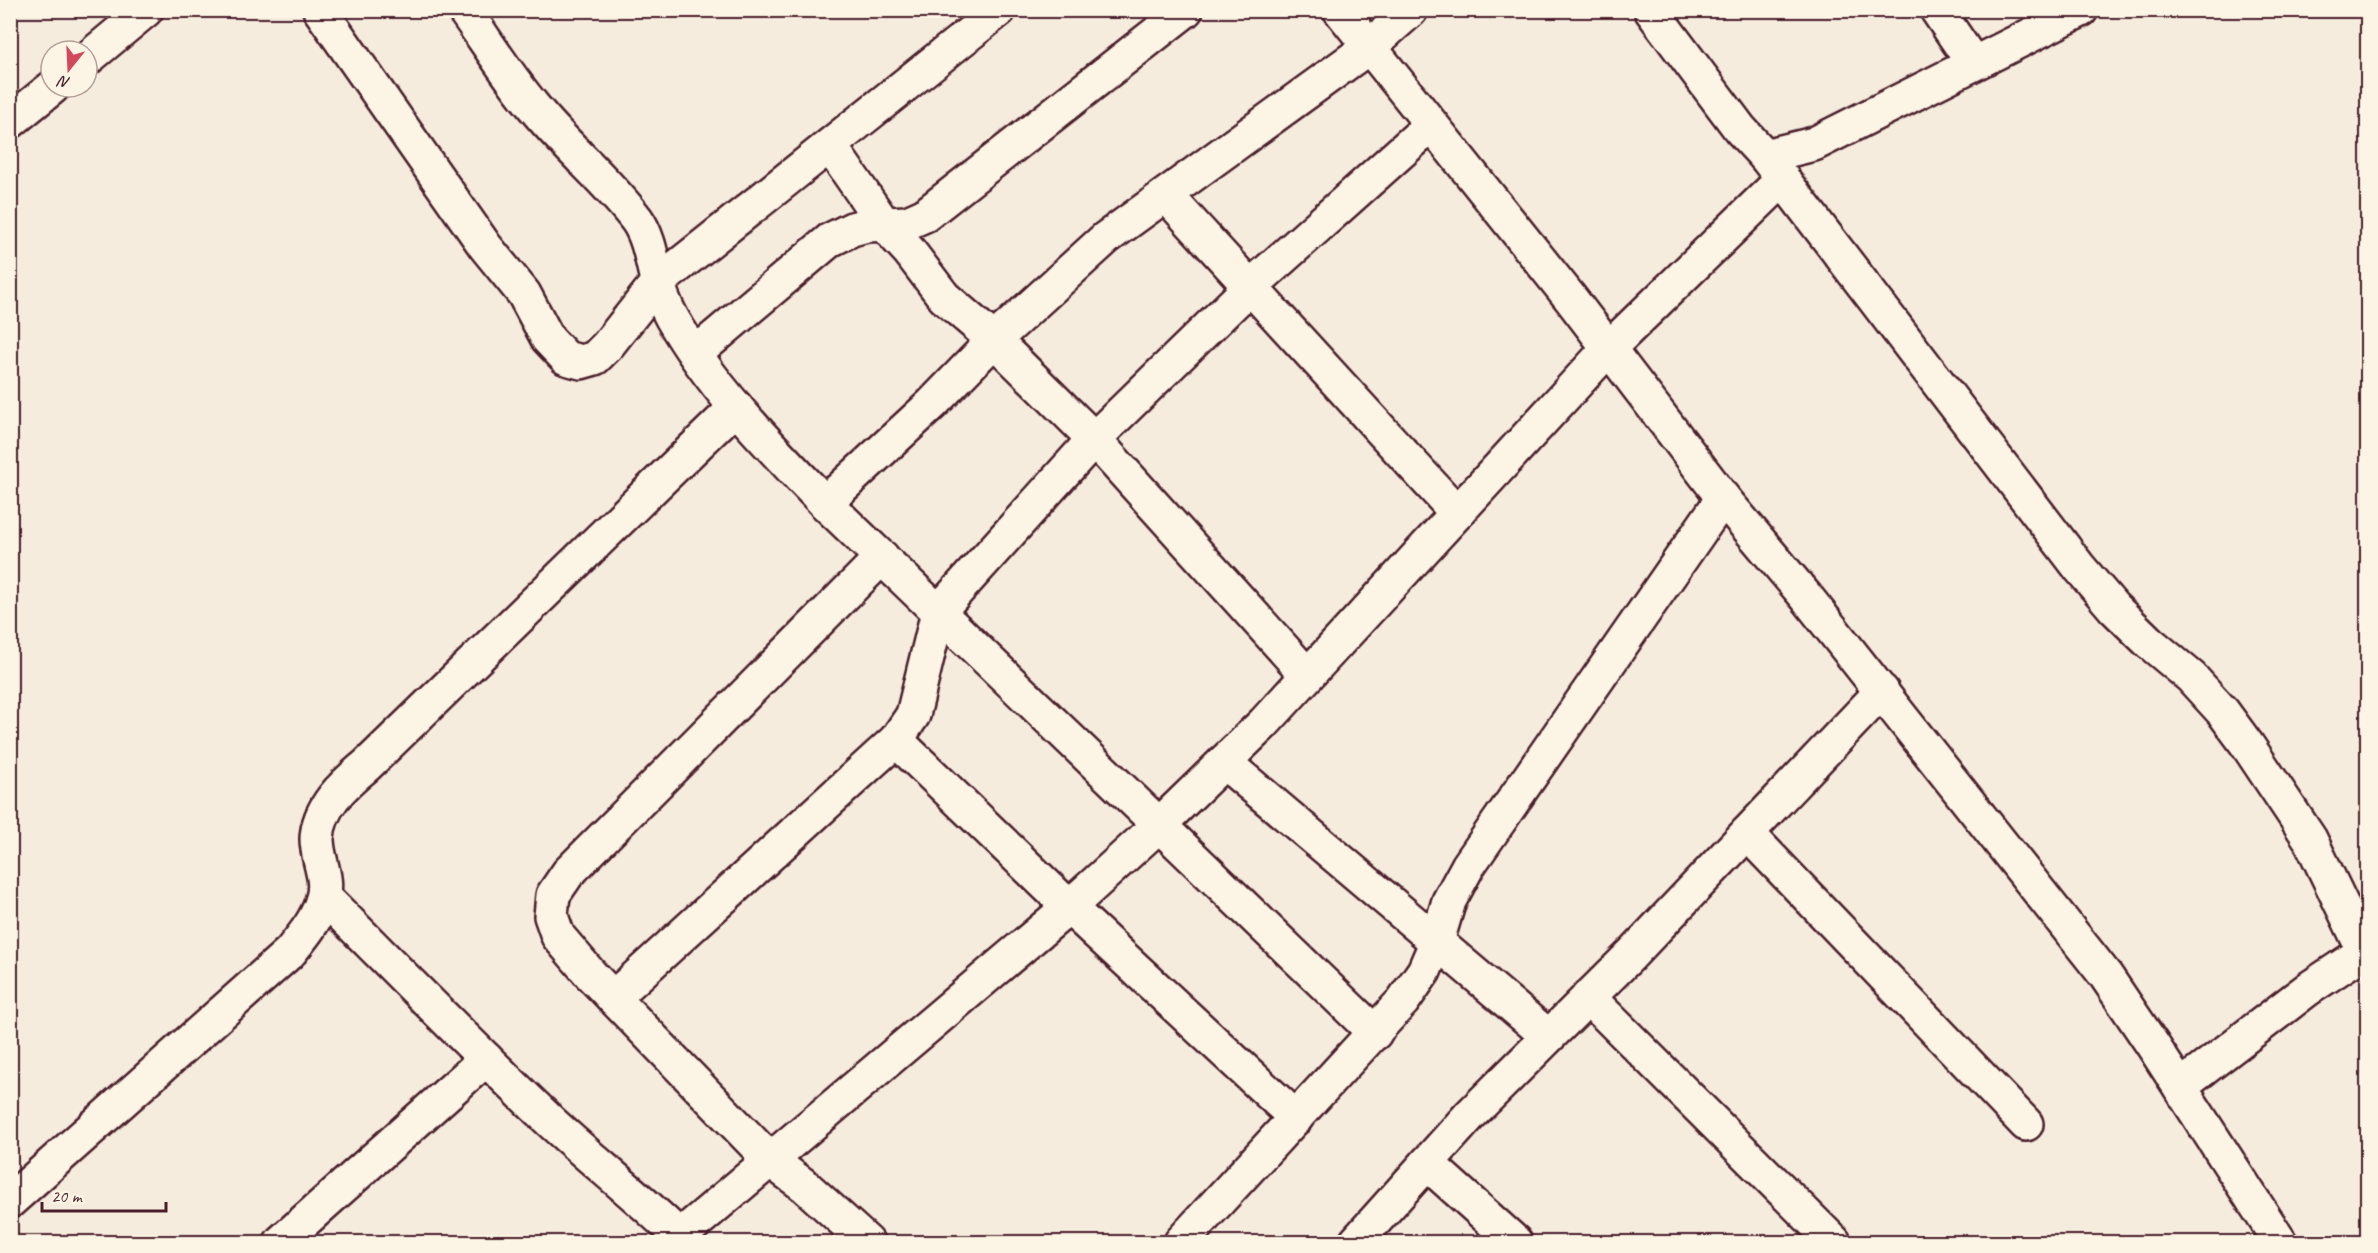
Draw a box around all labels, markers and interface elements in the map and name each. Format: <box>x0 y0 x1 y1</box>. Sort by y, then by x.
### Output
north arrow <box>39 39 99 99</box>
text: N <box>54 70 72 93</box>
scale bar <box>42 1175 166 1213</box>
text: 20 m <box>51 1185 84 1207</box>

